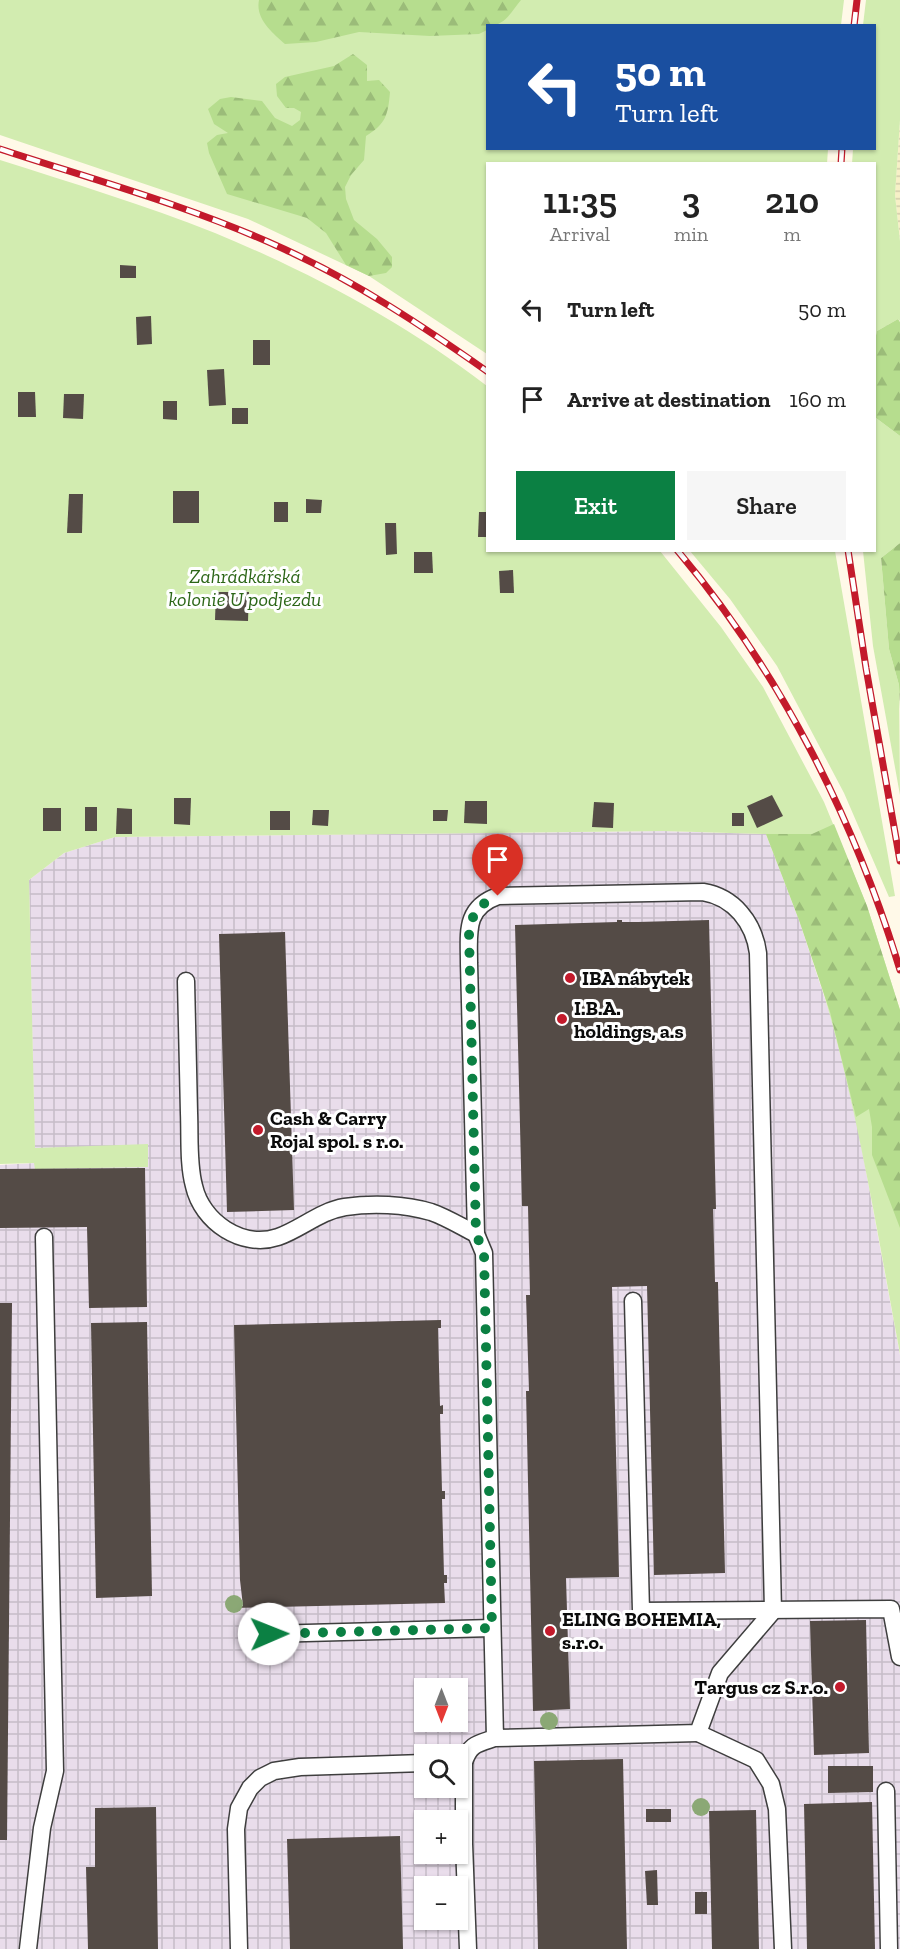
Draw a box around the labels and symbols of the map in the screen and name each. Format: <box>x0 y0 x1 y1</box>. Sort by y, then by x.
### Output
park label: Zahrádkářská kolonie U podjezdu <box>168 564 322 611</box>
pin <box>472 834 523 896</box>
place label: IBA nábytek <box>582 966 690 990</box>
marker: IBA nábytek <box>563 971 577 985</box>
place label: I.B.A. holdings, a.s <box>574 996 684 1043</box>
marker: I.B.A. holdings, a.s <box>555 1012 569 1026</box>
place label: Cash & Carry Rojal spol. s r.o. <box>270 1106 404 1153</box>
marker: Cash & Carry Rojal spol. s r.o. <box>251 1123 265 1137</box>
position arrow <box>237 1602 301 1666</box>
place label: ELING BOHEMIA, s.r.o. <box>562 1607 721 1654</box>
marker: ELING BOHEMIA, s.r.o. <box>543 1624 557 1638</box>
place label: Targus cz S.r.o. <box>694 1675 828 1699</box>
north arrow <box>414 1678 468 1732</box>
marker: Targus cz S.r.o. <box>833 1680 847 1694</box>

